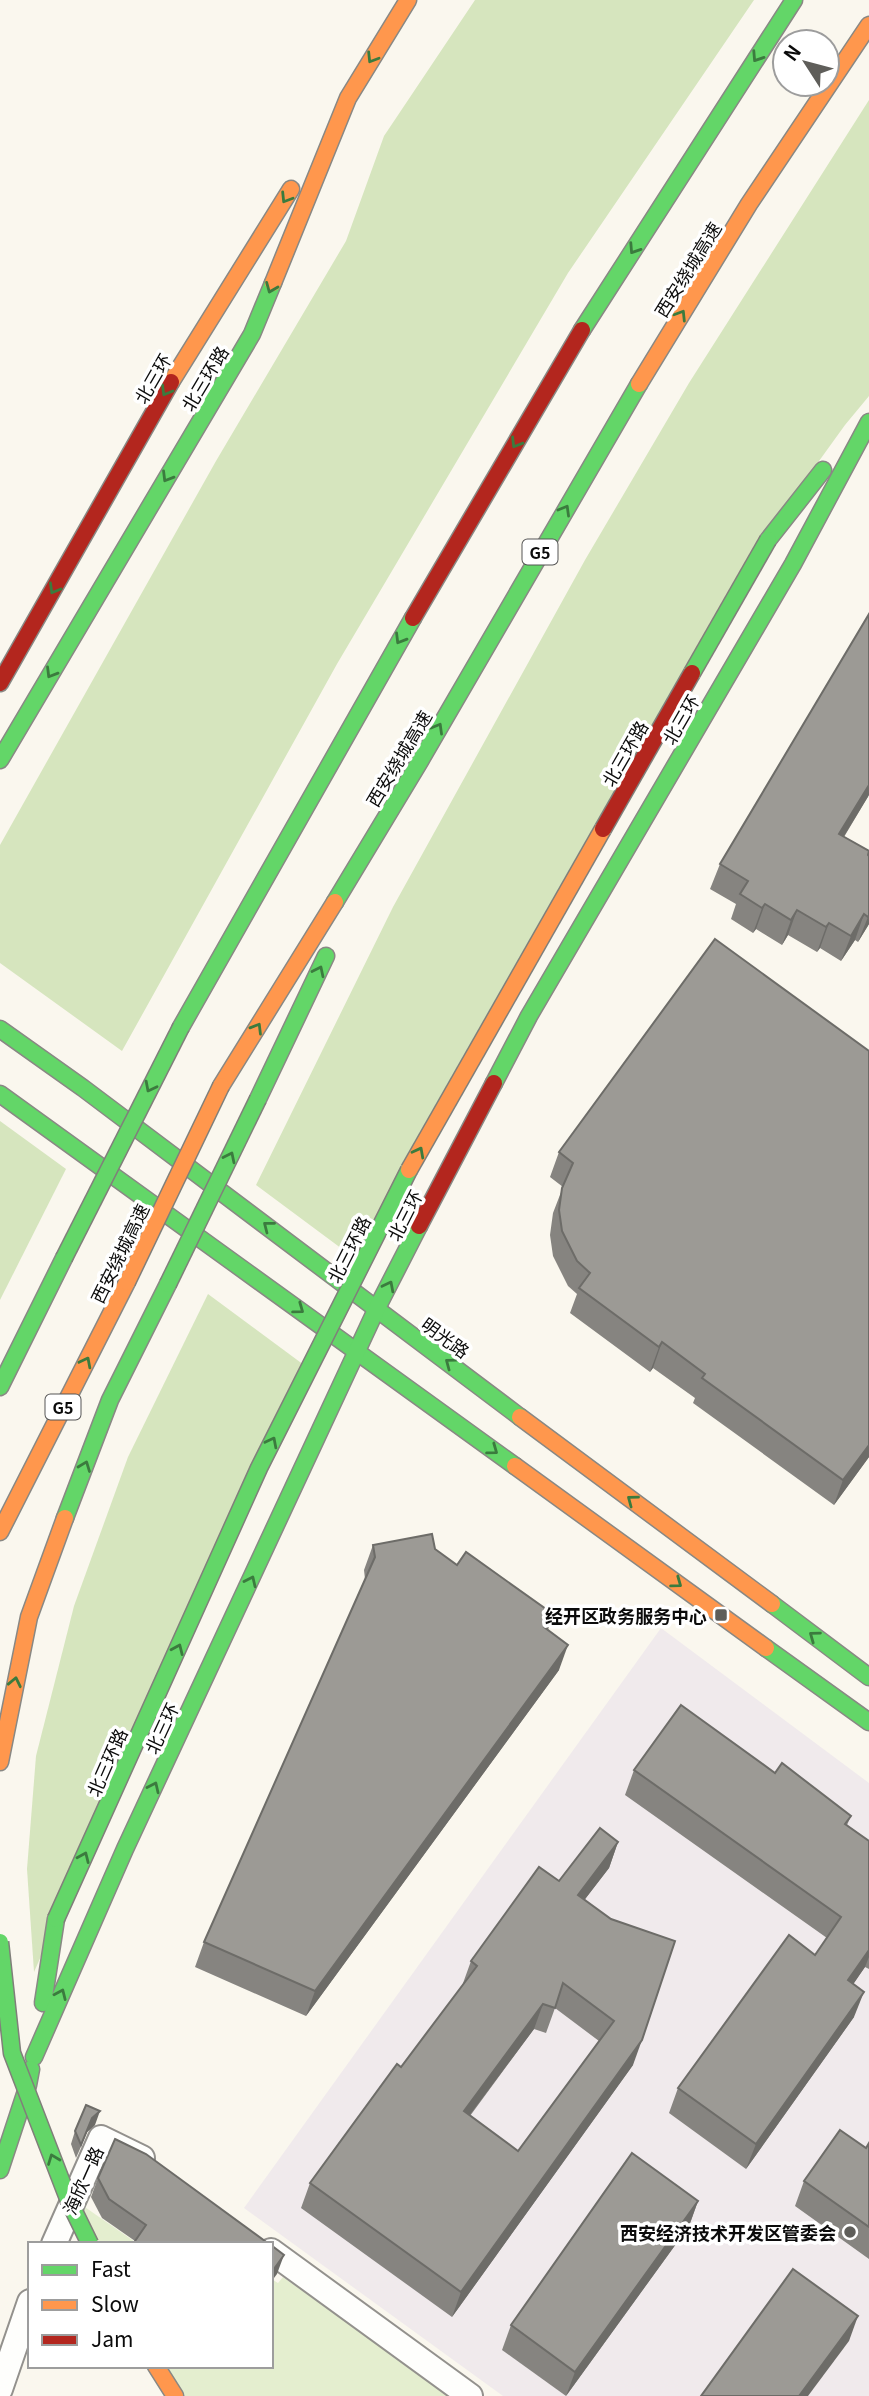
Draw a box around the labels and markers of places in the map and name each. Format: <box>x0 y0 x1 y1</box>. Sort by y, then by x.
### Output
place label: 经开区政务服务中心 <box>545 1602 707 1628</box>
marker: 经开区政务服务中心 <box>713 1607 729 1623</box>
place label: 西安经济技术开发区管委会 <box>620 2219 836 2245</box>
marker: 西安经济技术开发区管委会 <box>842 2224 858 2240</box>

